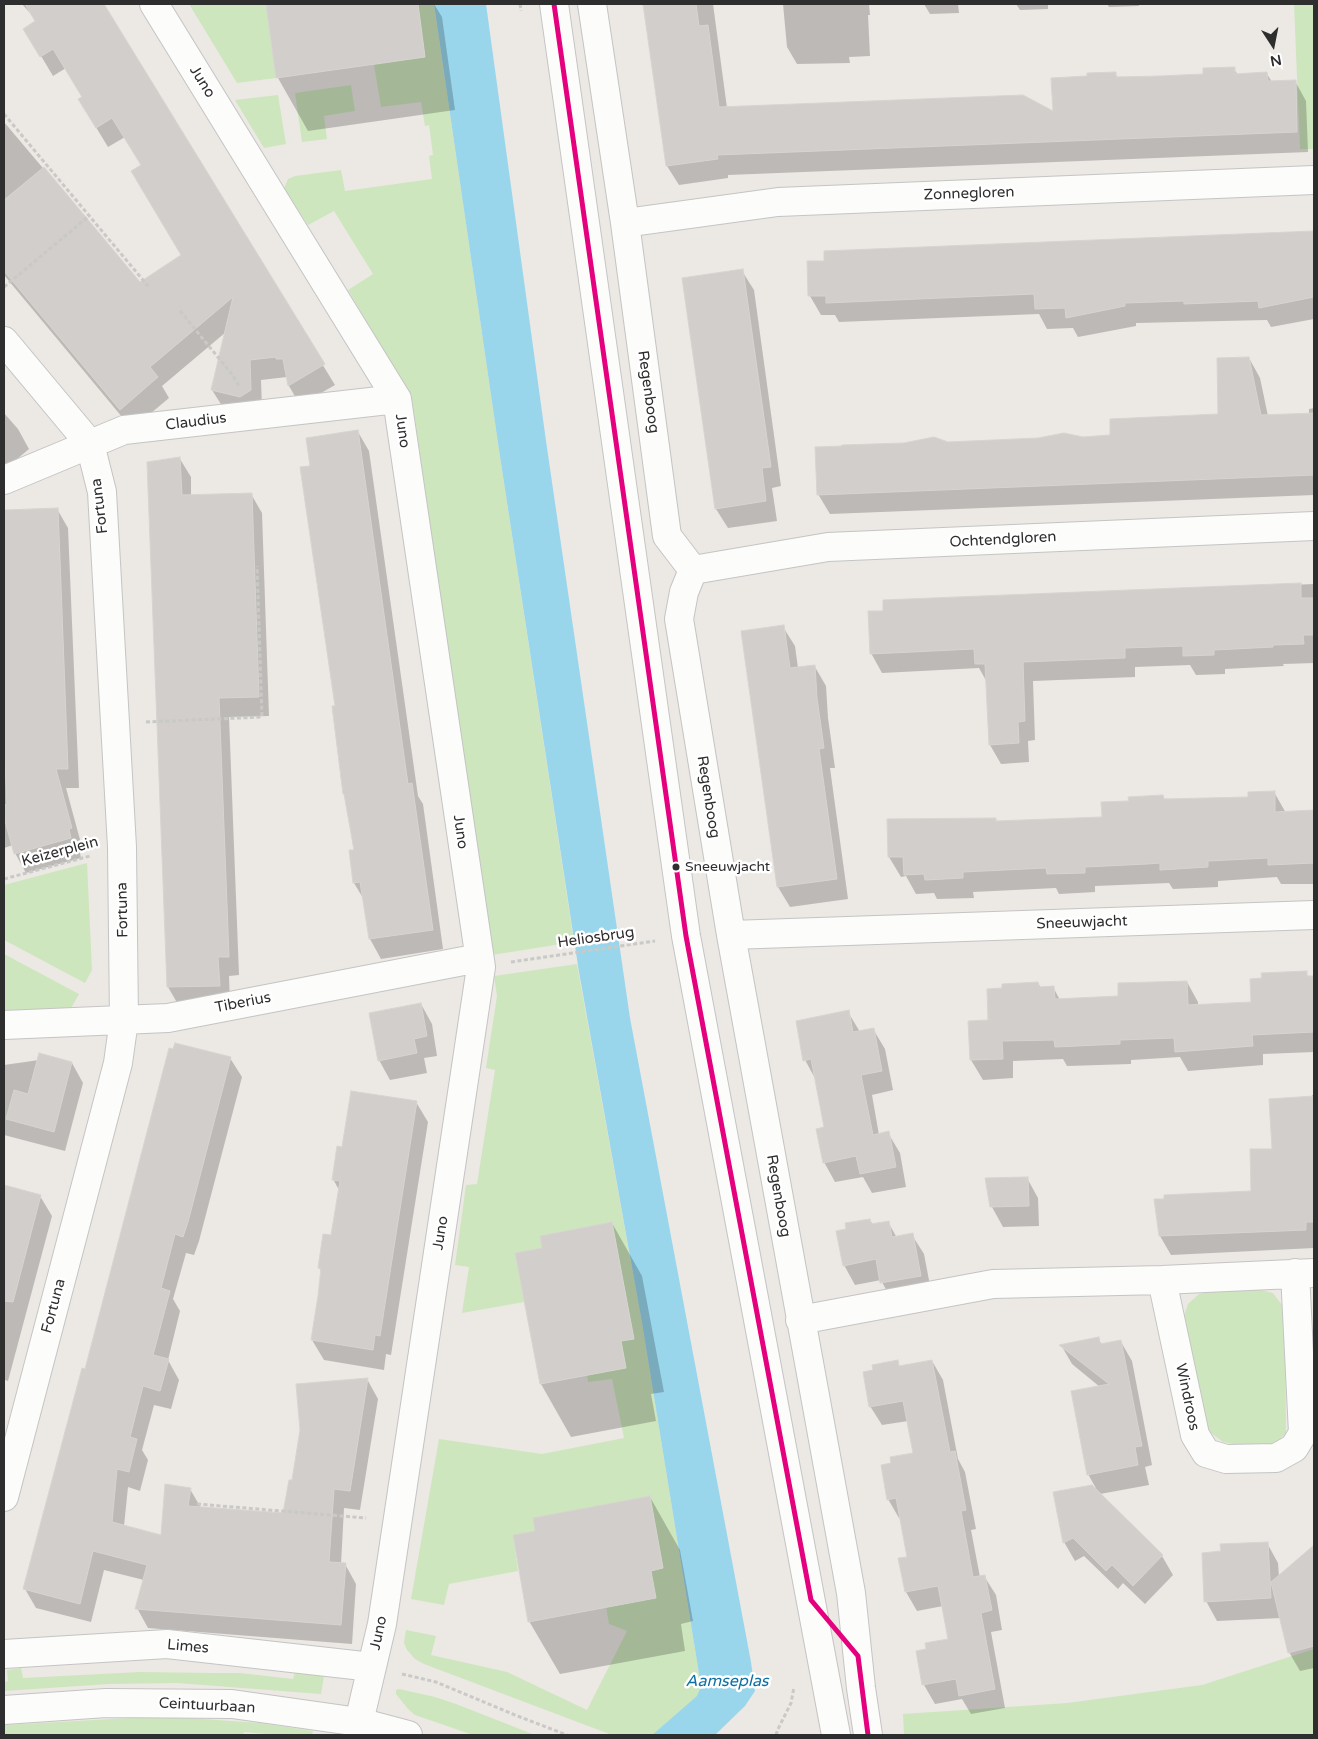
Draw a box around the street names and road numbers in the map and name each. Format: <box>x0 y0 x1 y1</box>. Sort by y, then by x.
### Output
street label: Juno <box>185 63 219 101</box>
street label: Zonnegloren <box>923 183 1015 205</box>
street label: Regenboog <box>633 349 663 435</box>
street label: Claudius <box>165 409 227 435</box>
street label: Juno <box>391 413 413 449</box>
street label: Fortuna <box>88 477 112 535</box>
street label: Ochtendgloren <box>949 528 1057 552</box>
street label: Regenboog <box>693 754 723 840</box>
street label: Juno <box>449 814 471 850</box>
street label: Keizerplein <box>20 833 100 871</box>
street label: Fortuna <box>114 882 132 938</box>
street label: Sneeuwjacht <box>1036 912 1128 934</box>
street label: Heliosbrug <box>557 924 635 952</box>
street label: Tiberius <box>214 989 272 1017</box>
street label: Regenboog <box>762 1153 794 1239</box>
street label: Juno <box>429 1215 453 1251</box>
street label: Fortuna <box>38 1277 70 1335</box>
street label: Windroos <box>1171 1362 1203 1432</box>
street label: Juno <box>367 1614 391 1652</box>
street label: Limes <box>166 1636 210 1658</box>
street label: Ceintuurbaan <box>158 1694 256 1718</box>

